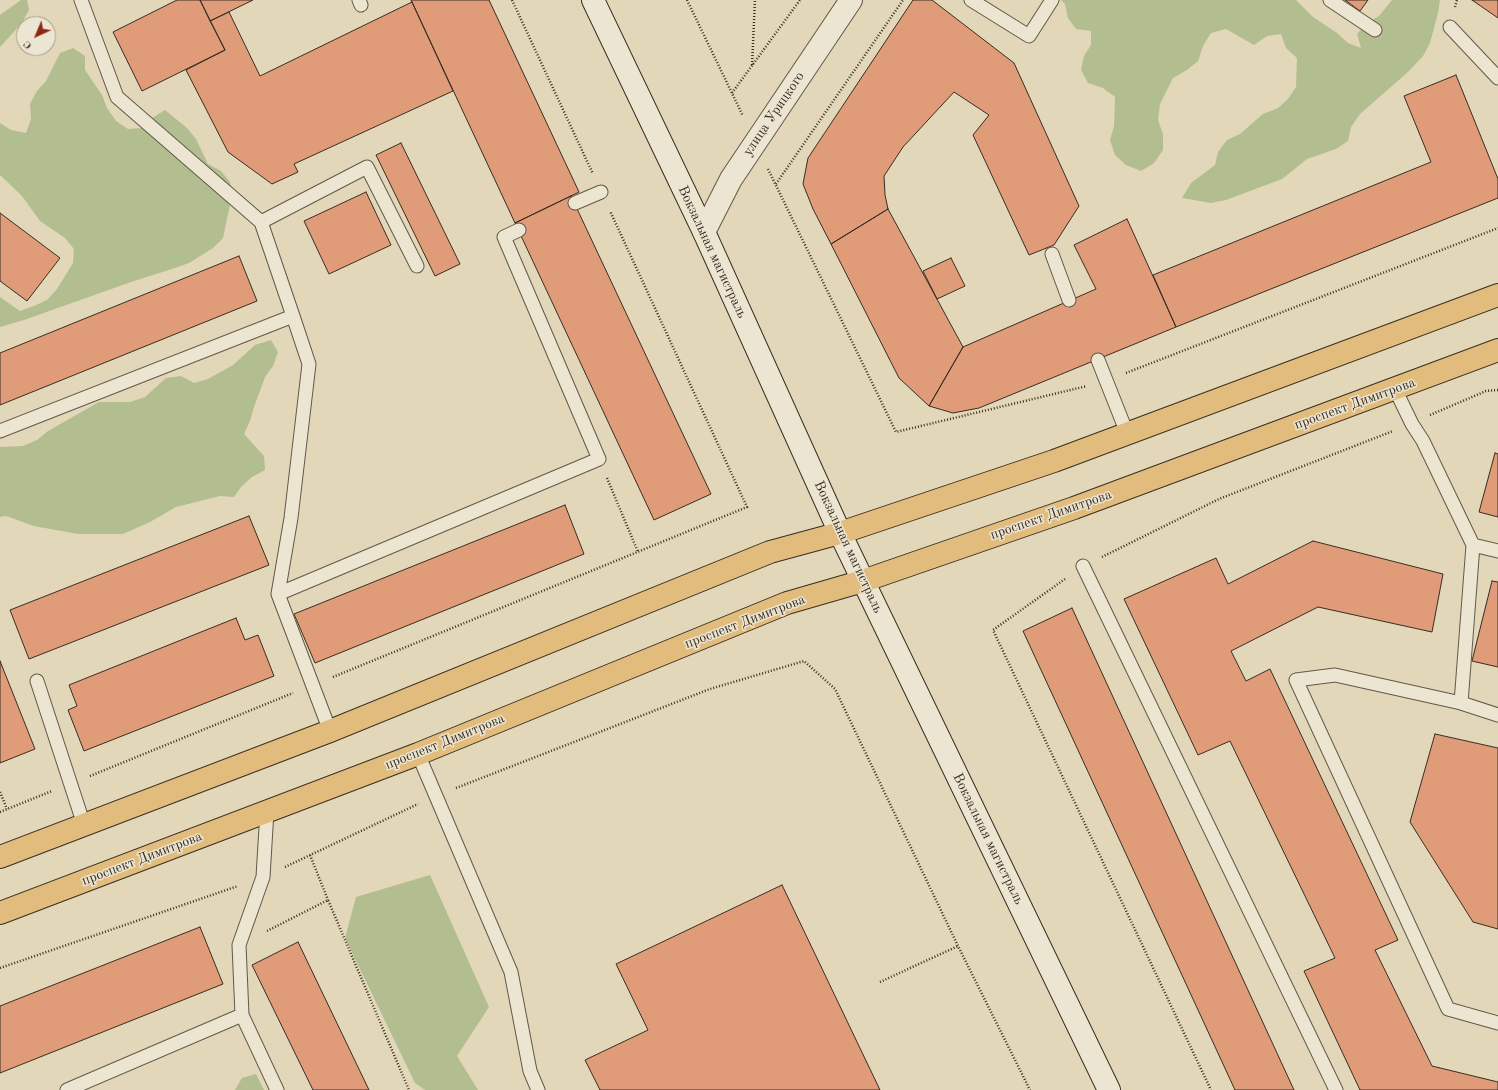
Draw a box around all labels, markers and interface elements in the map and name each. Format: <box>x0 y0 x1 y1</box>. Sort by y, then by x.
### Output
north arrow <box>16 16 56 56</box>
text: С <box>22 38 34 51</box>
street label: улица Урицкого <box>740 69 808 159</box>
street label: Вокзальная магистраль <box>674 183 750 321</box>
street label: проспект Димитрова <box>1292 374 1418 434</box>
street label: Вокзальная магистраль <box>810 478 886 616</box>
street label: проспект Димитрова <box>988 486 1114 544</box>
street label: проспект Димитрова <box>682 591 808 653</box>
street label: проспект Димитрова <box>383 710 507 774</box>
street label: Вокзальная магистраль <box>949 770 1027 908</box>
street label: проспект Димитрова <box>79 828 205 890</box>

